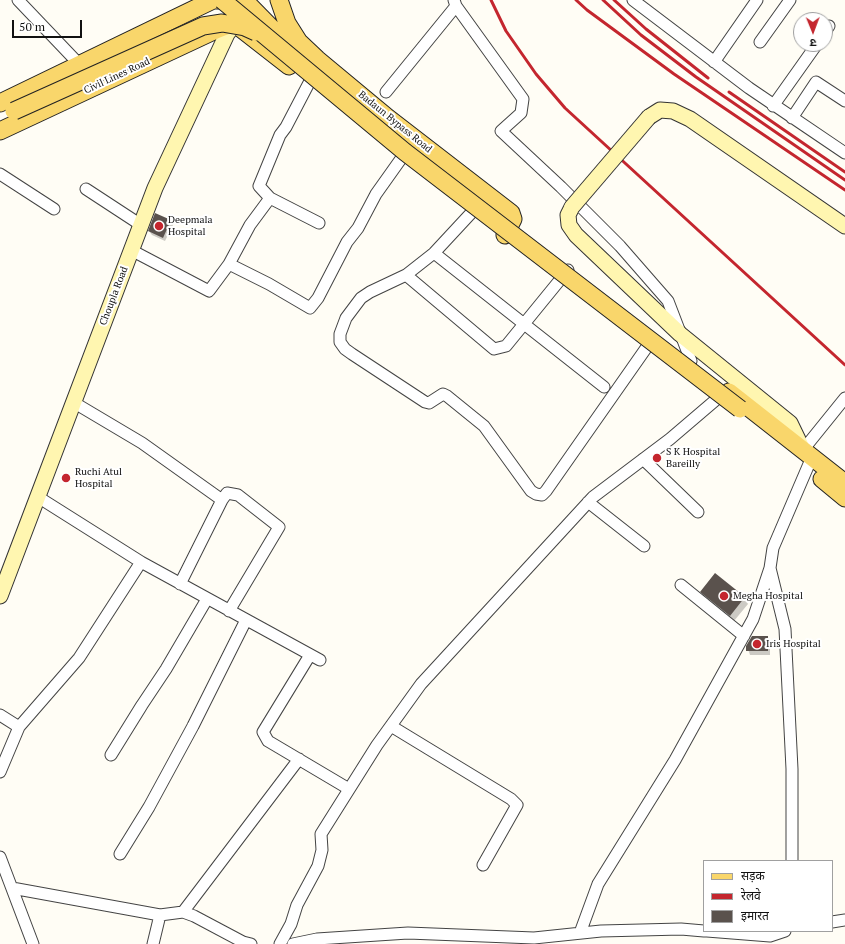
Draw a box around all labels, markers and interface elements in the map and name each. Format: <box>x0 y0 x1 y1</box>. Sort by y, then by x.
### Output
scale bar <box>14 12 84 38</box>
north arrow <box>793 12 833 52</box>
text: 50 m <box>19 19 45 34</box>
text: उ <box>810 36 817 50</box>
street label: Civil Lines Road <box>82 55 152 97</box>
street label: Badaun Bypass Road <box>356 89 434 155</box>
place label: Deepmala Hospital <box>168 214 213 238</box>
marker: Deepmala Hospital <box>153 220 165 232</box>
street label: Choupla Road <box>97 265 131 327</box>
place label: S K Hospital Bareilly <box>666 446 720 470</box>
marker: S K Hospital Bareilly <box>651 452 663 464</box>
place label: Ruchi Atul Hospital <box>75 466 122 490</box>
marker: Ruchi Atul Hospital <box>60 472 72 484</box>
marker: Megha Hospital <box>718 590 730 602</box>
place label: Megha Hospital <box>733 590 803 602</box>
marker: Iris Hospital <box>751 638 763 650</box>
place label: Iris Hospital <box>766 638 821 650</box>
legend <box>703 860 833 932</box>
text: सड़क <box>741 868 765 883</box>
text: रेलवे <box>741 888 761 903</box>
text: इमारत <box>741 908 769 923</box>

